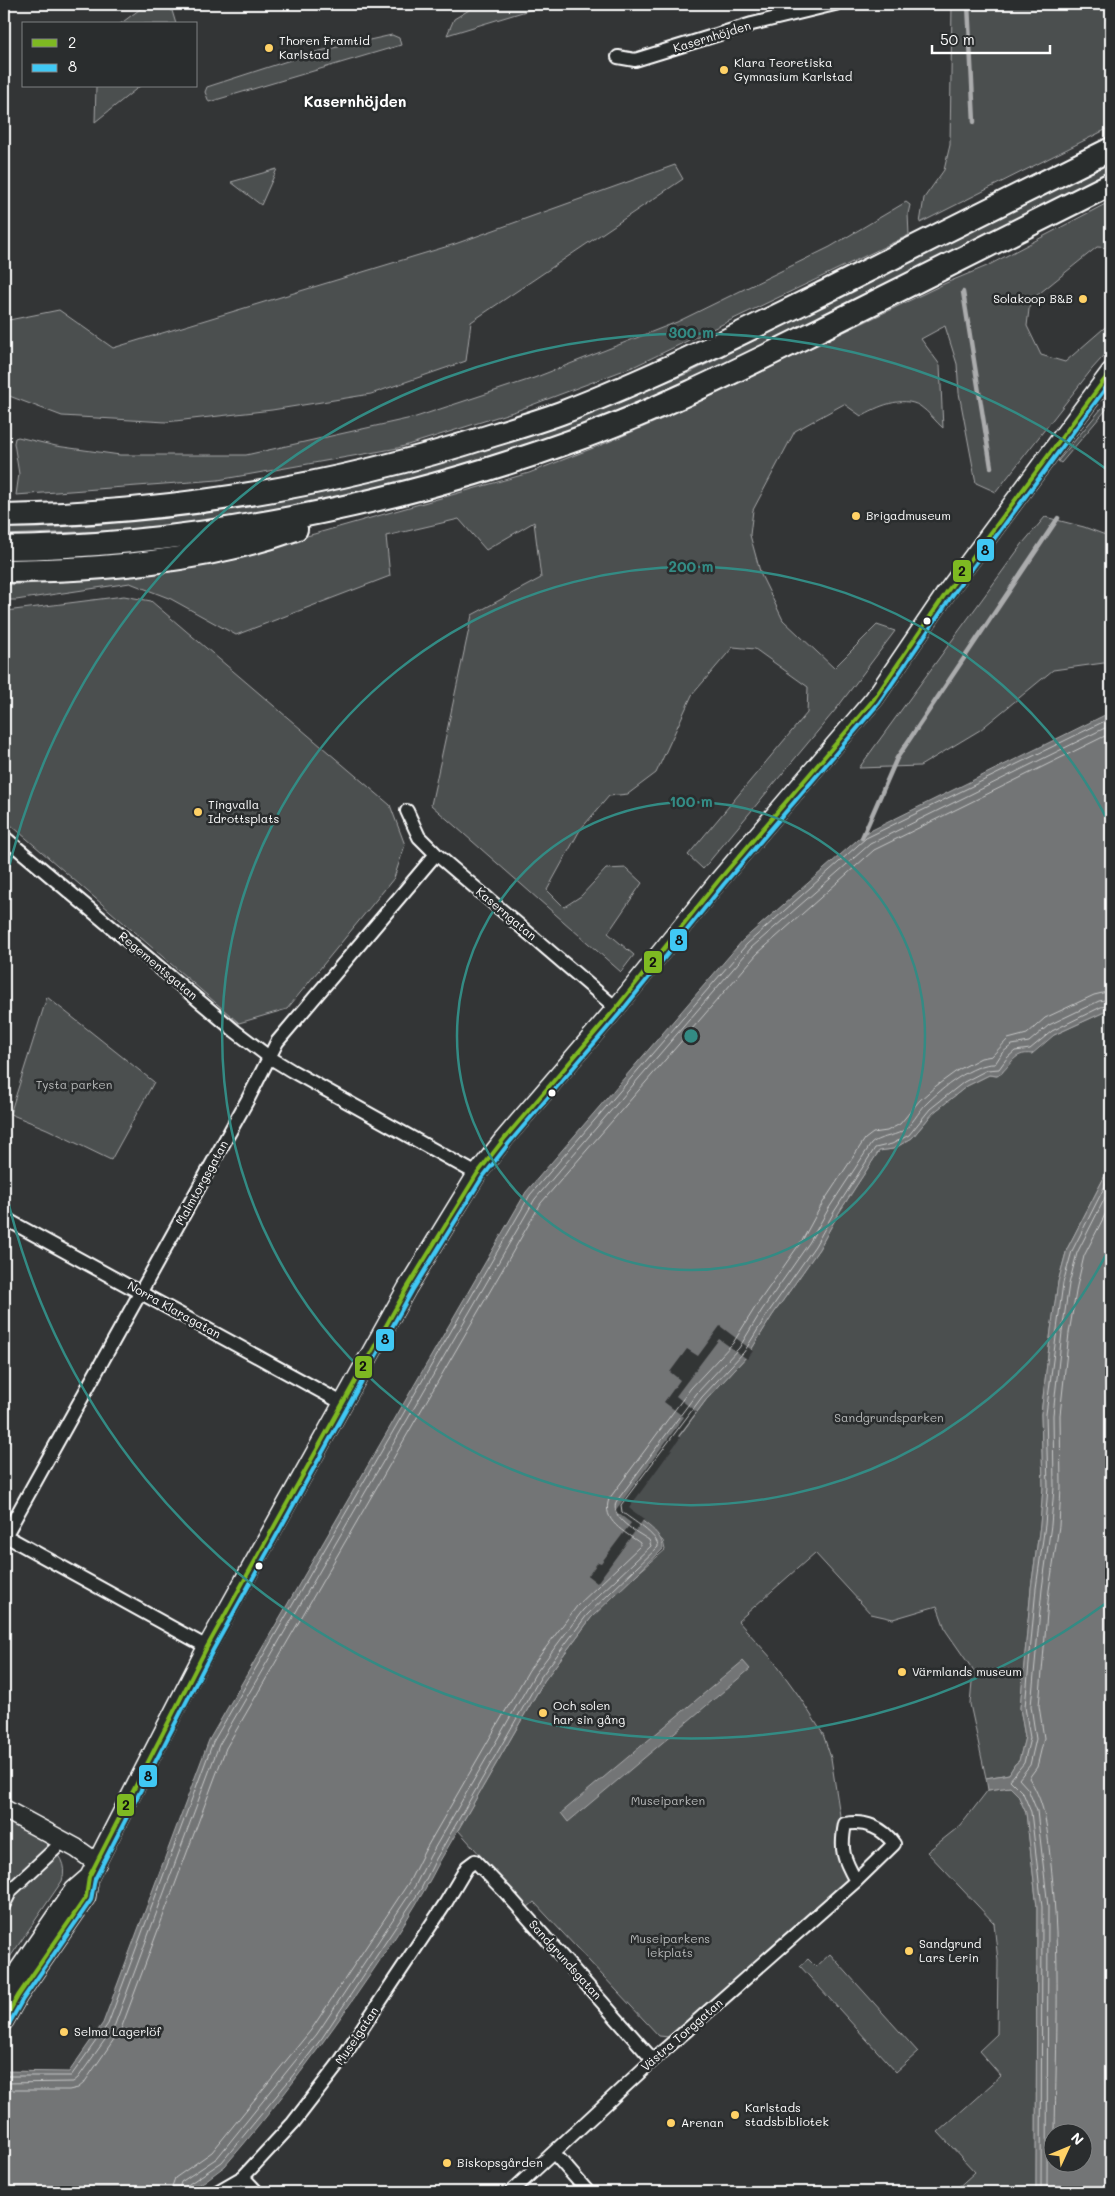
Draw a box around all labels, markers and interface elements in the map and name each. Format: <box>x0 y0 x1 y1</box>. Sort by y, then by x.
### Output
street label: Kasernhöjden <box>671 17 752 55</box>
legend <box>22 22 198 88</box>
scale bar <box>932 22 1050 54</box>
text: 50 m <box>940 29 975 49</box>
text: 2 <box>68 32 76 52</box>
place label: Thoren Framtid Karlstad <box>279 32 370 62</box>
marker: Thoren Framtid Karlstad <box>263 42 275 54</box>
place label: Klara Teoretiska Gymnasium Karlstad <box>734 54 853 84</box>
text: 8 <box>68 56 77 76</box>
marker: Klara Teoretiska Gymnasium Karlstad <box>718 64 730 76</box>
district label: Kasernhöjden <box>304 91 406 111</box>
place label: Solakoop B&B <box>993 290 1073 306</box>
marker: Solakoop B&B <box>1077 293 1089 305</box>
text: 300 m <box>668 322 714 342</box>
place label: Brigadmuseum <box>866 507 951 523</box>
marker: Brigadmuseum <box>850 510 862 522</box>
line badge: 8 <box>976 538 995 562</box>
text: 8 <box>981 540 990 559</box>
text: 200 m <box>669 556 714 576</box>
line badge: 2 <box>952 559 972 583</box>
text: 2 <box>958 561 966 580</box>
unlabelled marker <box>922 616 932 626</box>
text: 100 m <box>669 791 713 811</box>
place label: Tingvalla Idrottsplats <box>208 796 280 826</box>
marker: Tingvalla Idrottsplats <box>192 806 204 818</box>
street label: Kaserngatan <box>473 883 540 943</box>
street label: Regementsgatan <box>116 928 201 1003</box>
line badge: 8 <box>669 928 688 952</box>
text: 8 <box>675 930 684 949</box>
line badge: 2 <box>643 950 663 974</box>
text: 2 <box>649 952 657 971</box>
centre of rings <box>682 1027 700 1045</box>
park label: Tysta parken <box>36 1076 112 1092</box>
unlabelled marker <box>547 1088 557 1098</box>
street label: Malmtorgsgatan <box>171 1137 231 1228</box>
street label: Norra Klaragatan <box>125 1277 224 1341</box>
line badge: 8 <box>375 1328 395 1352</box>
text: 8 <box>381 1329 390 1348</box>
line badge: 2 <box>354 1355 373 1379</box>
text: 2 <box>359 1356 367 1375</box>
park label: Sandgrundsparken <box>834 1409 944 1425</box>
unlabelled marker <box>254 1561 264 1571</box>
place label: Värmlands museum <box>912 1663 1022 1679</box>
marker: Värmlands museum <box>896 1666 908 1678</box>
place label: Och solen har sin gång <box>553 1697 625 1727</box>
marker: Och solen har sin gång <box>537 1707 549 1719</box>
line badge: 8 <box>138 1764 158 1788</box>
text: 8 <box>144 1766 153 1785</box>
park label: Museiparken <box>631 1792 705 1808</box>
line badge: 2 <box>116 1793 135 1817</box>
text: 2 <box>122 1795 130 1814</box>
street label: Sandgrundsgatan <box>526 1916 606 2003</box>
park label: Museiparkens lekplats <box>630 1930 710 1960</box>
place label: Sandgrund Lars Lerin <box>919 1935 982 1965</box>
marker: Sandgrund Lars Lerin <box>903 1945 915 1957</box>
street label: Västra Torggatan <box>637 1994 726 2074</box>
street label: Museigatan <box>331 2003 382 2068</box>
place label: Selma Lagerlöf <box>74 2023 161 2039</box>
marker: Selma Lagerlöf <box>58 2026 70 2038</box>
place label: Karlstads stadsbibliotek <box>745 2099 829 2129</box>
marker: Karlstads stadsbibliotek <box>729 2109 741 2121</box>
place label: Arenan <box>681 2114 724 2130</box>
marker: Arenan <box>665 2117 677 2129</box>
north arrow <box>1042 2124 1092 2174</box>
text: N <box>1067 2128 1088 2149</box>
place label: Biskopsgården <box>457 2154 543 2170</box>
marker: Biskopsgården <box>441 2157 453 2169</box>

